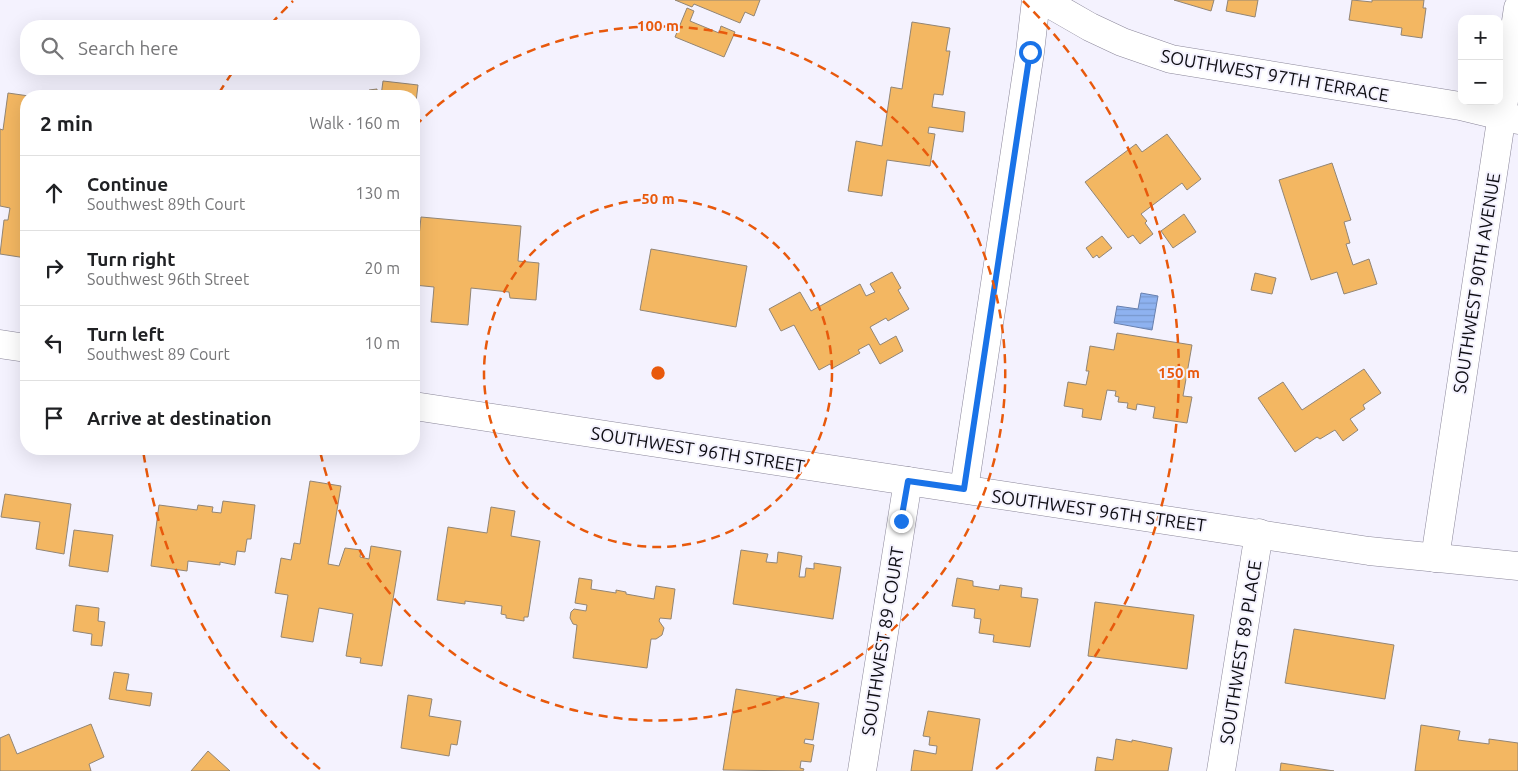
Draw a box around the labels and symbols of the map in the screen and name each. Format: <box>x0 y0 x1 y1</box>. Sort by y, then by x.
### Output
text: 100 m <box>637 17 679 34</box>
route start <box>1019 41 1042 64</box>
street label: SOUTHWEST 97TH TERRACE <box>1159 45 1391 105</box>
street label: SOUTHWEST 90TH AVENUE <box>1449 171 1503 395</box>
text: 50 m <box>641 190 675 207</box>
centre of rings <box>649 364 667 382</box>
text: 150 m <box>1158 364 1200 381</box>
street label: SOUTHWEST 96TH STREET <box>590 422 806 476</box>
street label: SOUTHWEST 96TH STREET <box>990 485 1208 535</box>
route end <box>890 510 913 533</box>
street label: SOUTHWEST 89 COURT <box>857 545 907 737</box>
street label: SOUTHWEST 89 PLACE <box>1216 559 1264 745</box>

